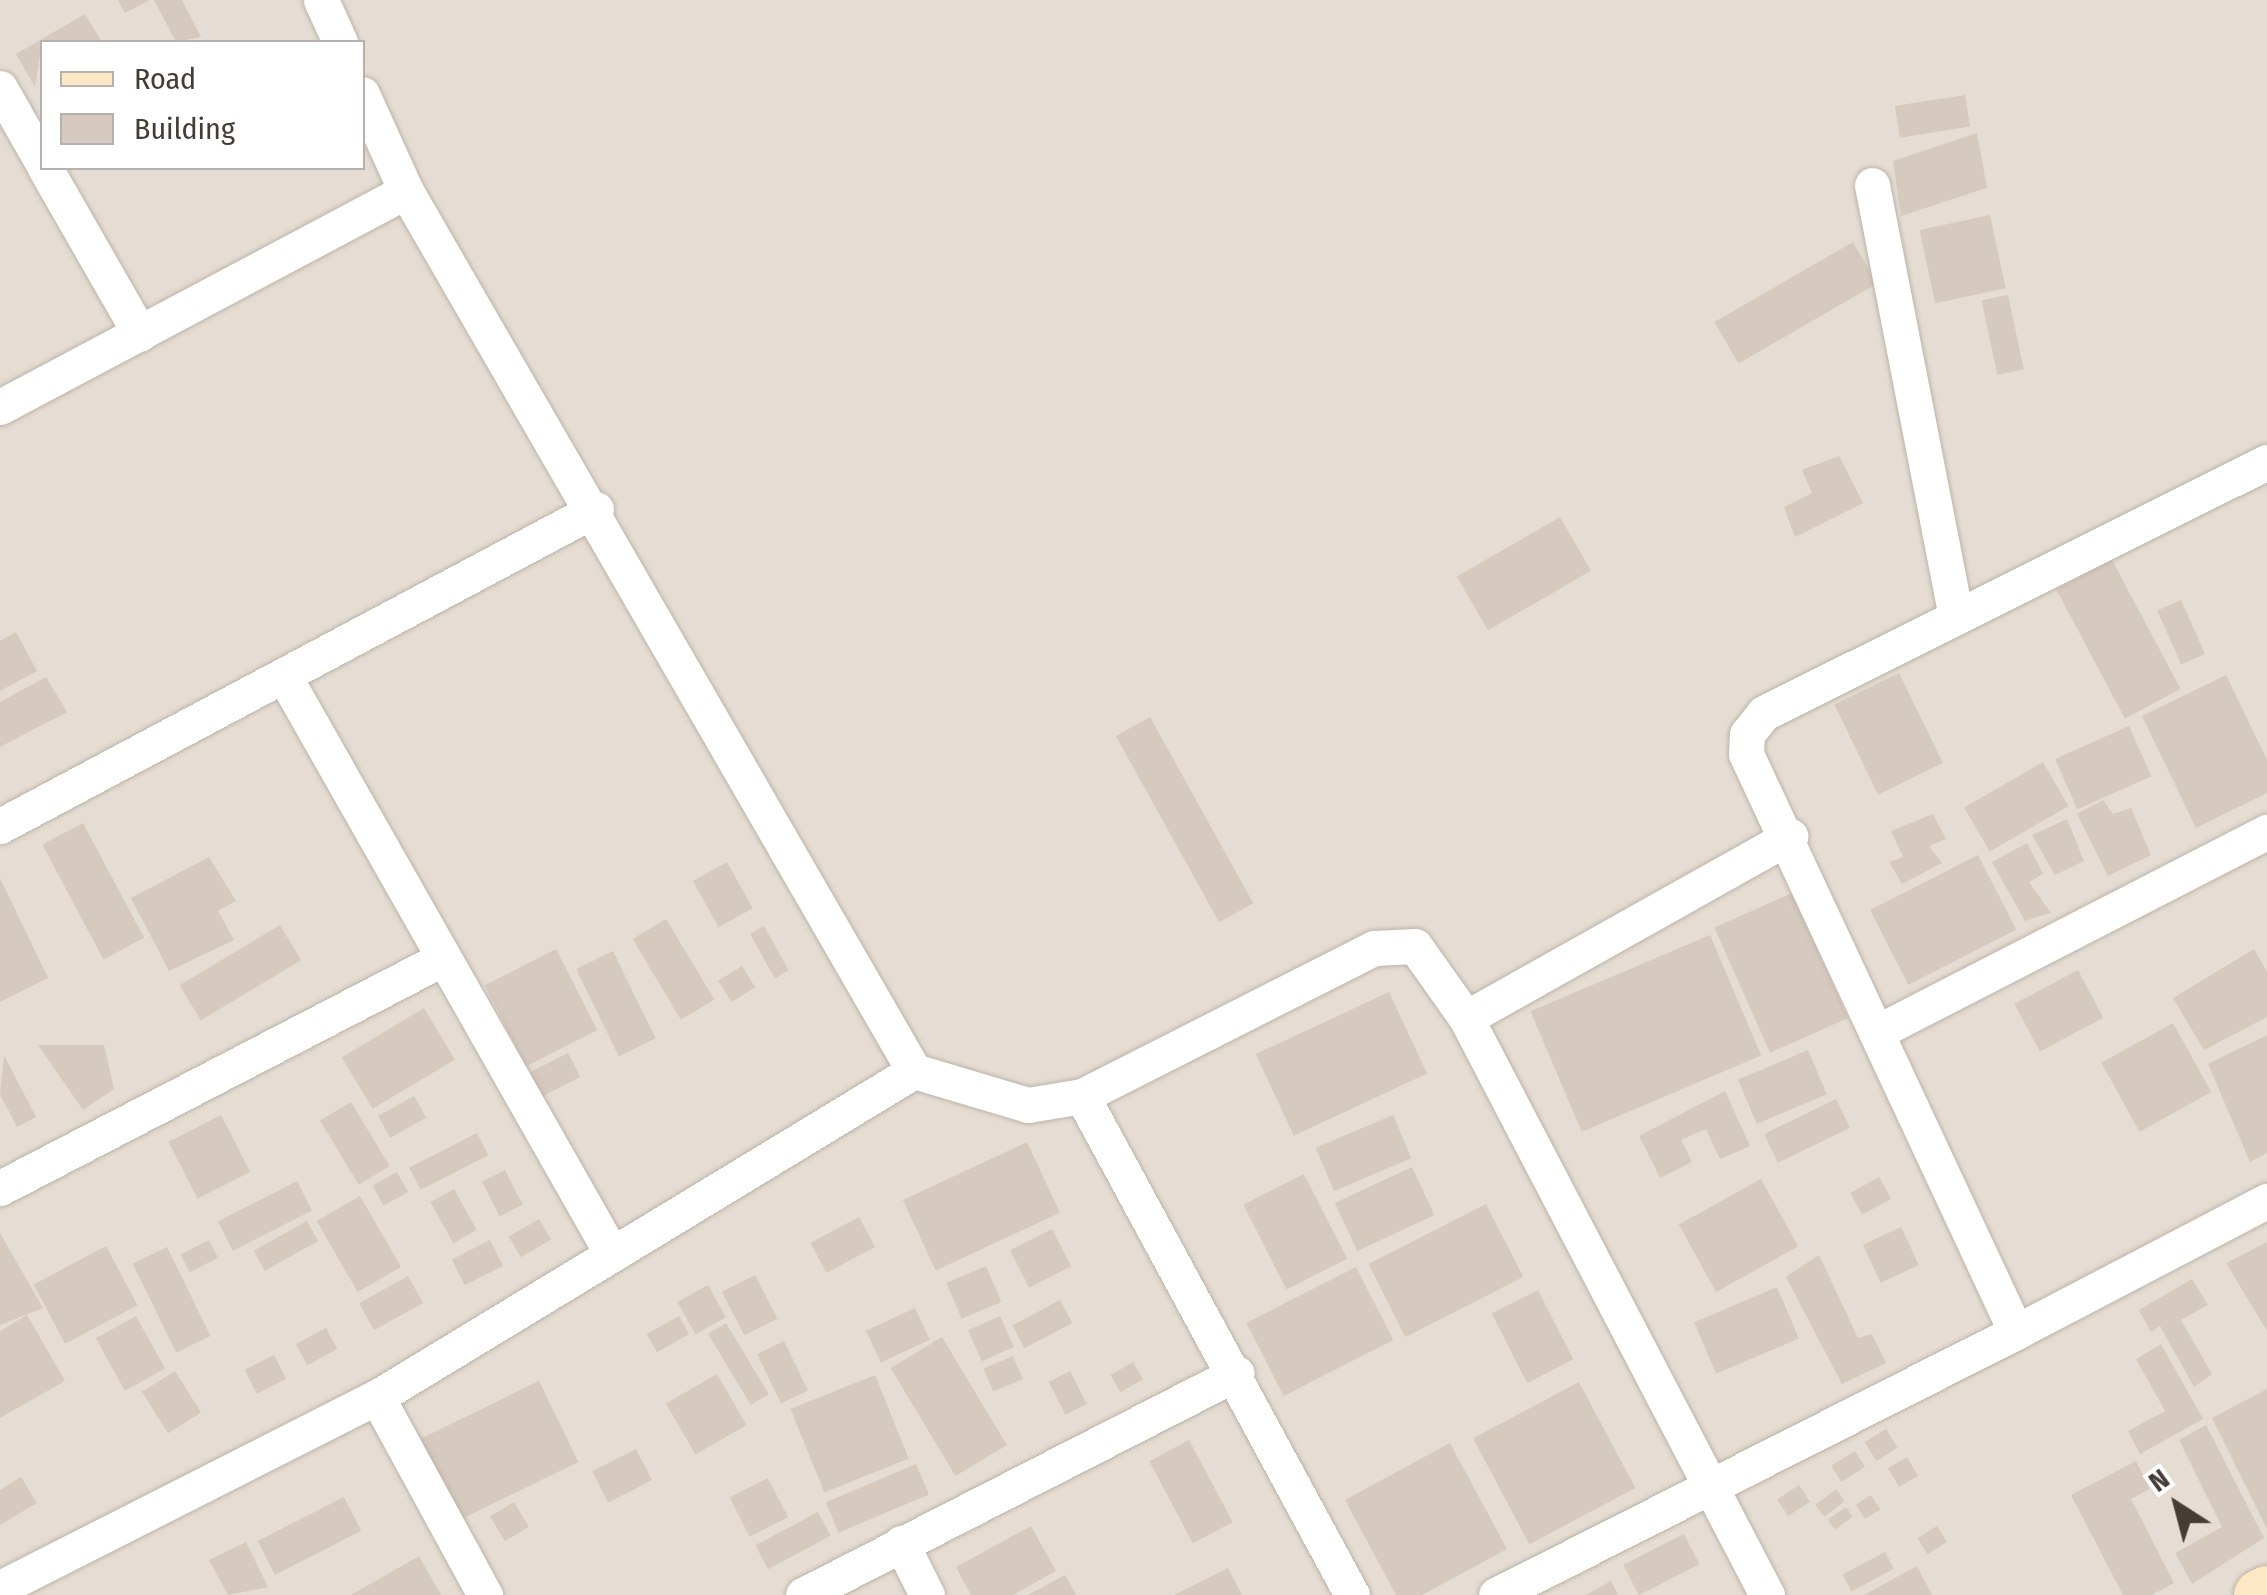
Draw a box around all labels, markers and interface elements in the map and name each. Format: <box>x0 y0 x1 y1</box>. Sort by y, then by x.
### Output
legend <box>40 40 365 170</box>
text: Road <box>134 61 196 97</box>
text: Building <box>134 111 235 147</box>
north arrow <box>2127 1455 2227 1555</box>
text: N <box>2143 1462 2176 1499</box>

